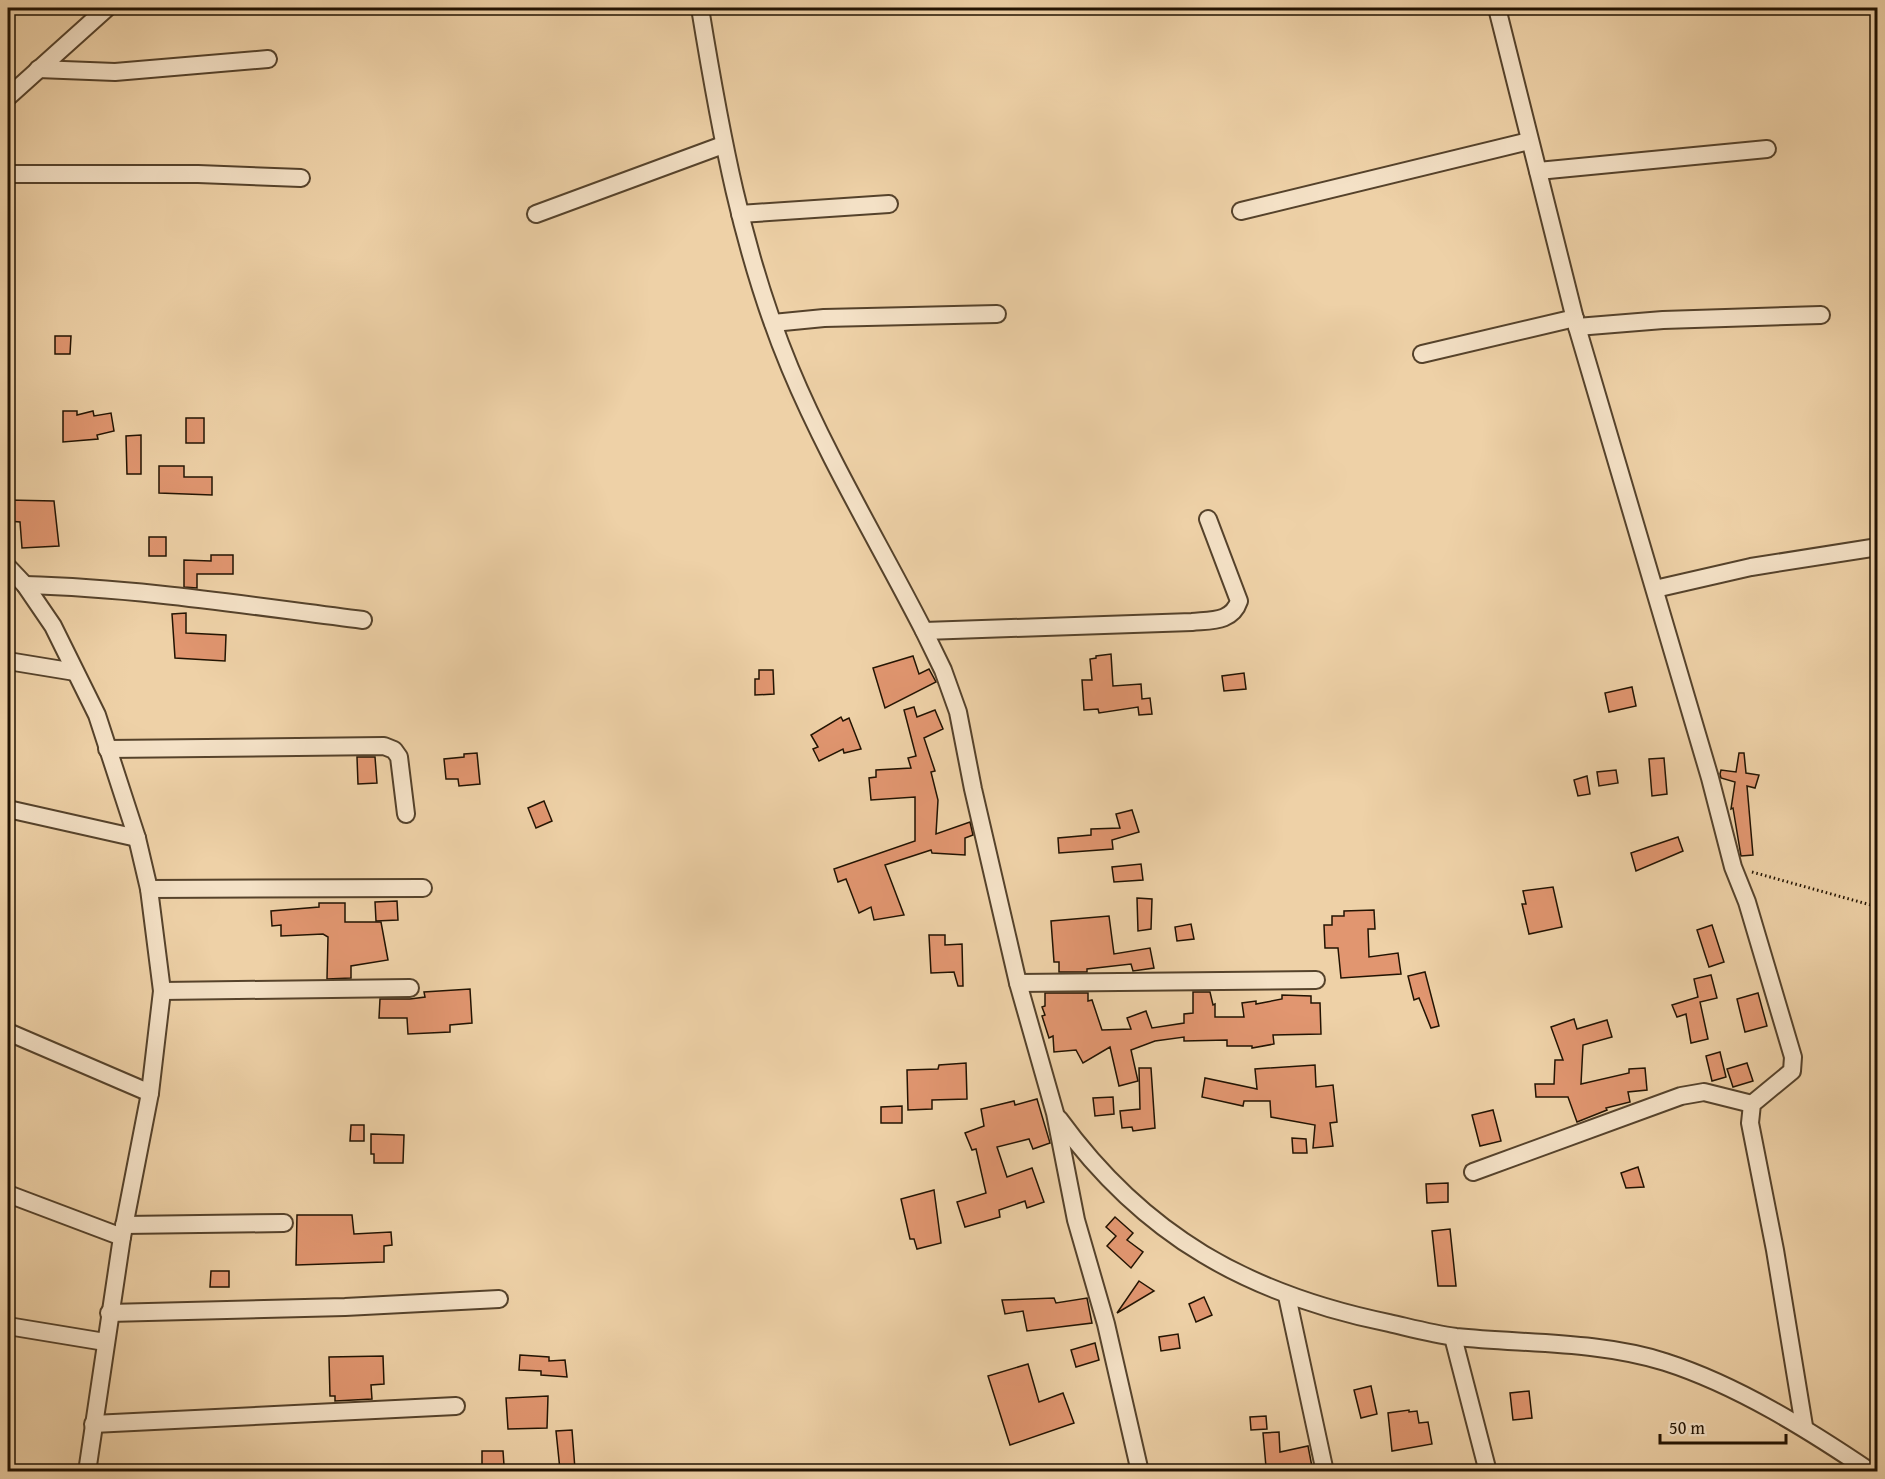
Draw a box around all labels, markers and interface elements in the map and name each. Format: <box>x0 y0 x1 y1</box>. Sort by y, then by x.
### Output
scale bar <box>1660 1407 1786 1445</box>
text: 50 m <box>1669 1414 1705 1441</box>

